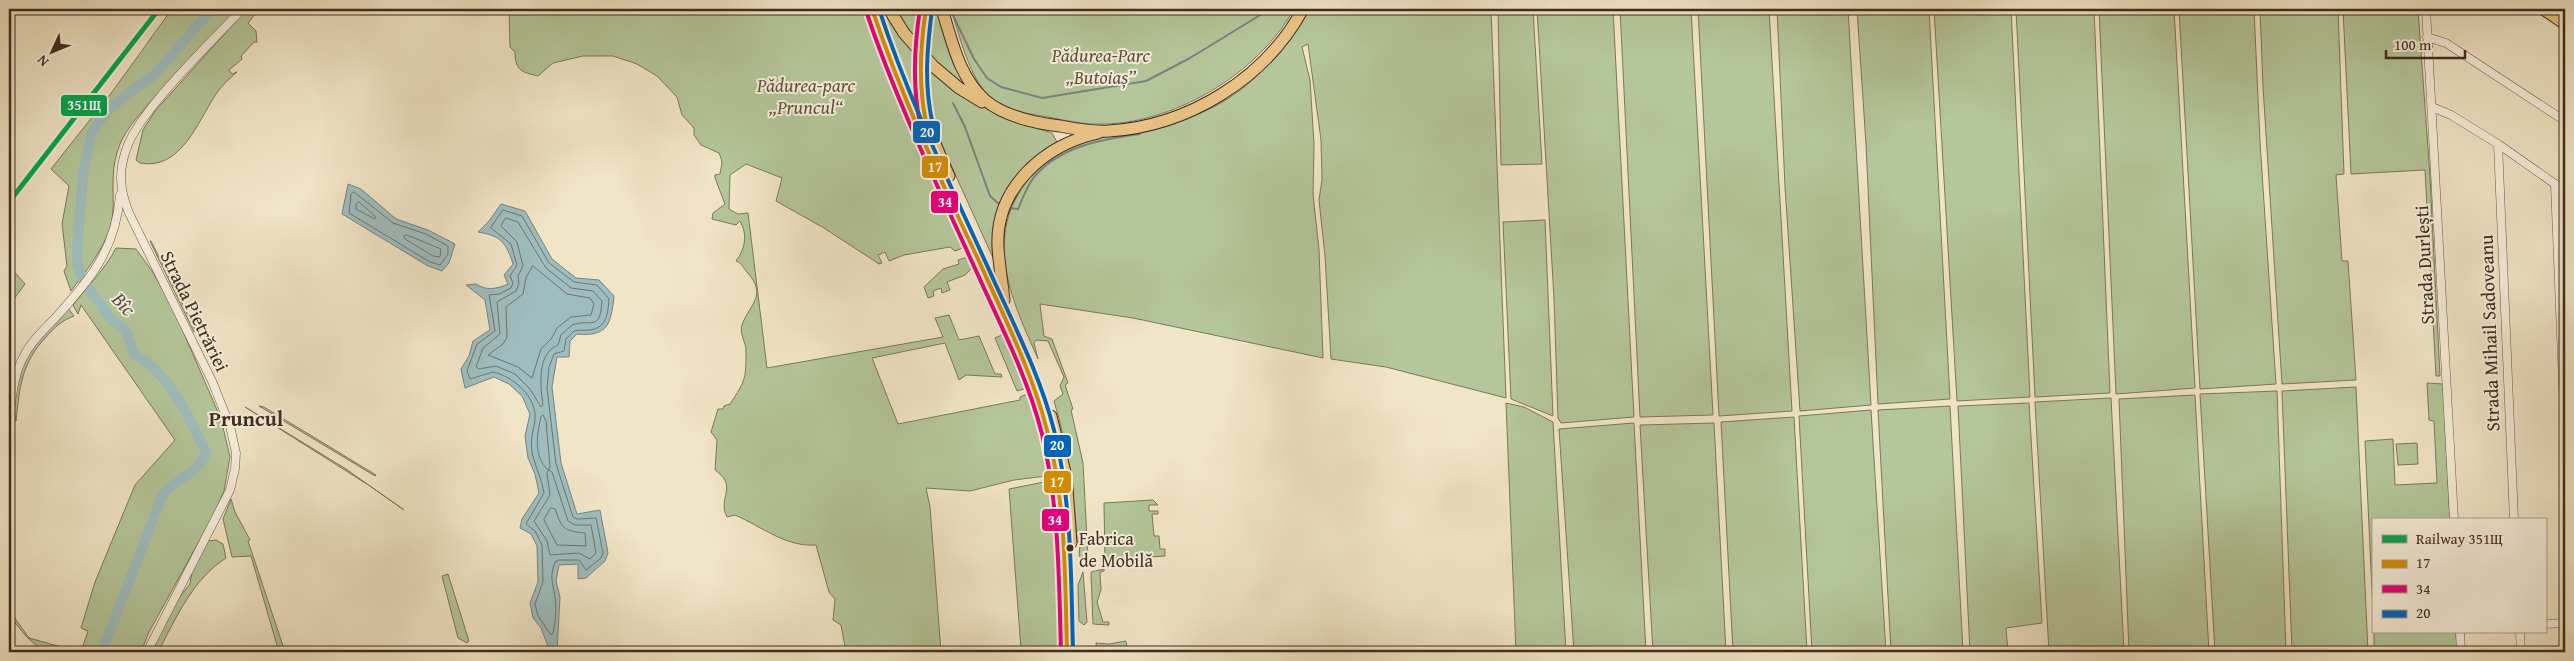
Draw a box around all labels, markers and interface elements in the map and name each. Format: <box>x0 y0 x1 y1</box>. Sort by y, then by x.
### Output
north arrow <box>28 28 78 78</box>
scale bar <box>2386 28 2465 60</box>
text: 100 m <box>2394 34 2432 55</box>
park label: Pădurea-Parc „Butoiaș” <box>1051 41 1151 91</box>
text: N <box>32 50 53 71</box>
park label: Pădurea-parc „Pruncul“ <box>756 71 855 121</box>
line badge: 351Щ <box>60 94 108 117</box>
text: 351Щ <box>67 95 102 115</box>
line badge: 20 <box>912 120 941 144</box>
text: 20 <box>920 122 934 142</box>
line badge: 17 <box>921 155 949 179</box>
text: 17 <box>928 157 942 177</box>
line badge: 34 <box>930 190 959 214</box>
text: 34 <box>938 192 952 212</box>
street label: Strada Durlești <box>2407 205 2441 325</box>
street label: Strada Mihail Sadoveanu <box>2472 233 2506 432</box>
street label: Strada Pietrăriei <box>154 246 236 376</box>
water label: Bîc <box>105 285 144 323</box>
district label: Pruncul <box>209 403 284 434</box>
line badge: 20 <box>1043 434 1072 458</box>
text: 20 <box>1050 435 1064 455</box>
line badge: 17 <box>1043 470 1072 494</box>
text: 17 <box>1050 472 1064 492</box>
line badge: 34 <box>1041 508 1070 532</box>
text: 34 <box>1048 510 1062 530</box>
legend <box>2372 518 2546 634</box>
place label: Fabrica de Mobilă <box>1079 525 1153 574</box>
text: Railway 351Щ <box>2416 528 2503 549</box>
marker: Fabrica de Mobilă <box>1065 543 1075 553</box>
text: 17 <box>2416 552 2430 573</box>
text: 34 <box>2416 578 2430 599</box>
text: 20 <box>2416 602 2430 623</box>

